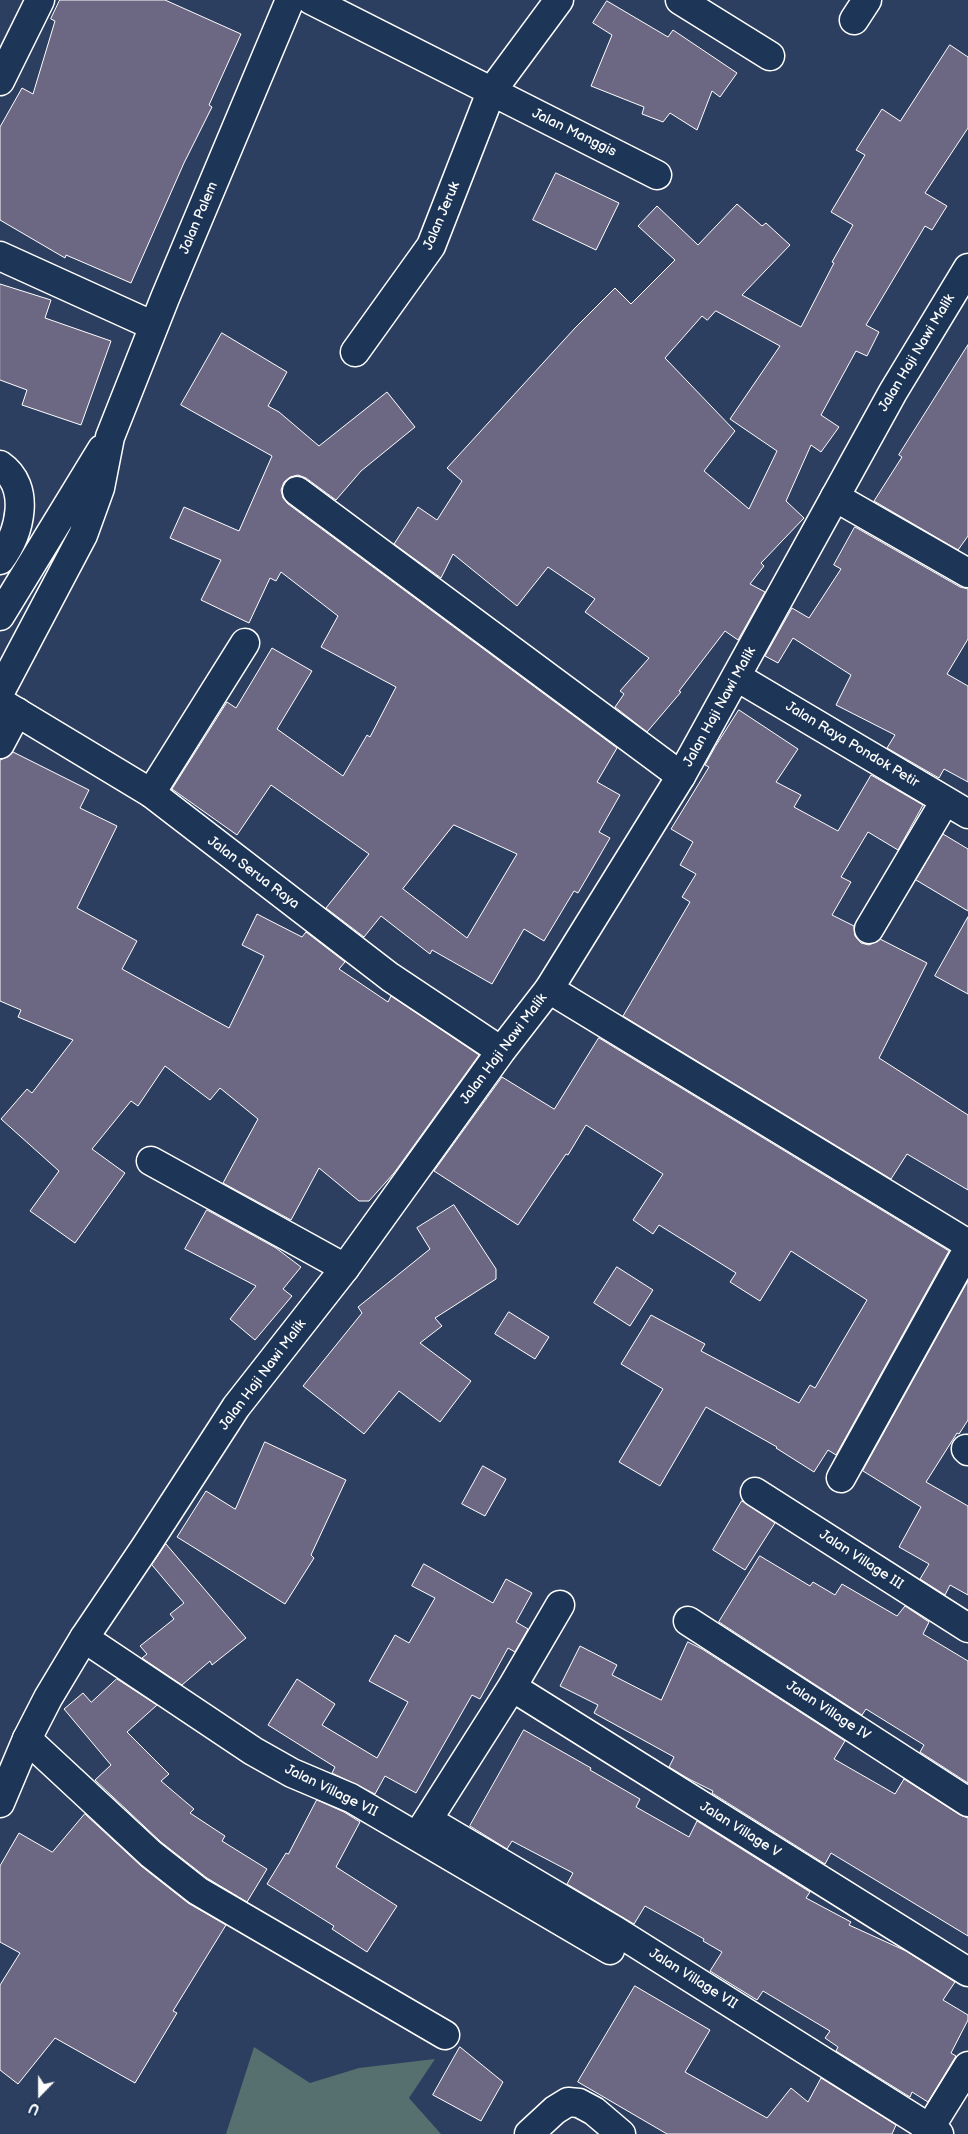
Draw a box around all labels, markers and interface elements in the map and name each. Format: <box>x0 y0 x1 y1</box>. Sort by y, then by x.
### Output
street label: Jalan Manggis <box>529 105 619 161</box>
street label: Jalan Palem <box>176 179 222 257</box>
street label: Jalan Jeruk <box>420 179 464 253</box>
street label: Jalan Haji Nawi Malik <box>875 291 959 415</box>
street label: Jalan Haji Nawi Malik <box>680 644 760 770</box>
street label: Jalan Raya Pondok Petir <box>782 698 922 792</box>
street label: Jalan Serua Raya <box>204 833 302 913</box>
street label: Jalan Haji Nawi Malik <box>457 990 551 1108</box>
street label: Jalan Haji Nawi Malik <box>216 1316 310 1434</box>
street label: Jalan Village III <box>816 1527 906 1593</box>
street label: Jalan Village IV <box>783 1678 873 1744</box>
street label: Jalan Village VII <box>282 1761 380 1821</box>
street label: Jalan Village V <box>696 1798 784 1862</box>
street label: Jalan Village VII <box>646 1945 740 2013</box>
north arrow <box>15 2069 65 2119</box>
text: U <box>26 2099 42 2118</box>

